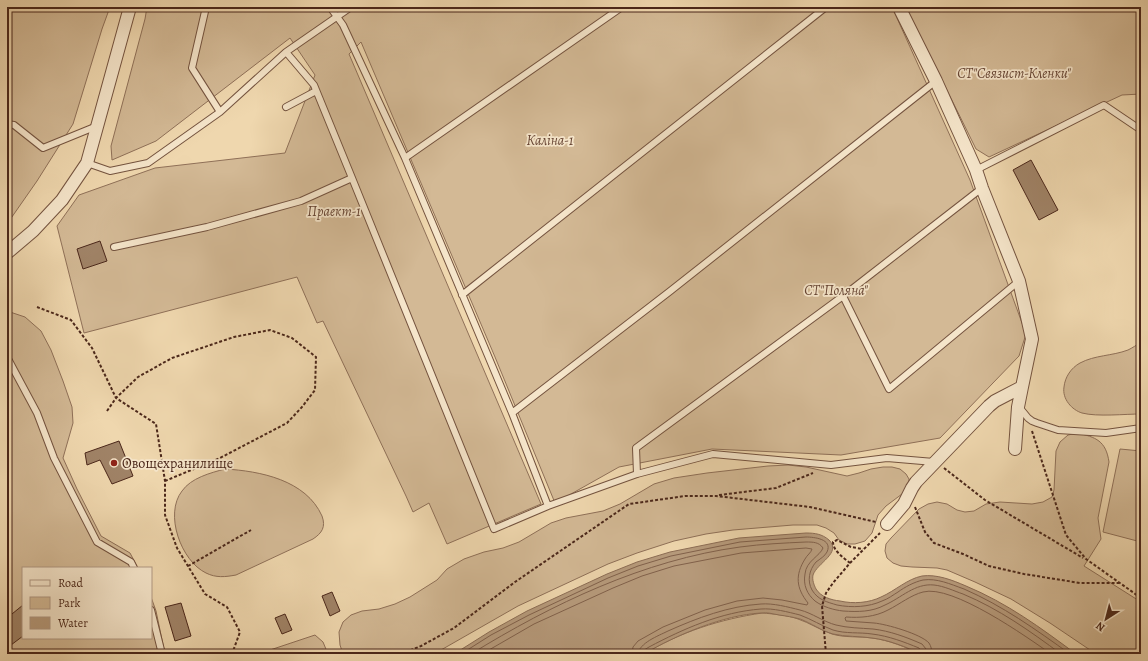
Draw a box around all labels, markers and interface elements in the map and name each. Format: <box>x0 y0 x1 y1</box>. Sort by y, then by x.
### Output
park label: СТ"Связист-Кленки" <box>957 64 1072 83</box>
park label: Каліна-1 <box>527 131 573 150</box>
park label: Праект-1 <box>307 202 361 221</box>
park label: СТ"Поляна" <box>804 281 869 300</box>
place label: Овощехранилище <box>122 454 233 473</box>
marker: Овощехранилище <box>109 458 119 468</box>
legend <box>22 567 152 639</box>
text: Road <box>58 575 84 591</box>
text: Park <box>58 595 81 611</box>
north arrow <box>1086 599 1126 639</box>
text: Water <box>57 615 88 631</box>
text: N <box>1093 618 1108 635</box>

